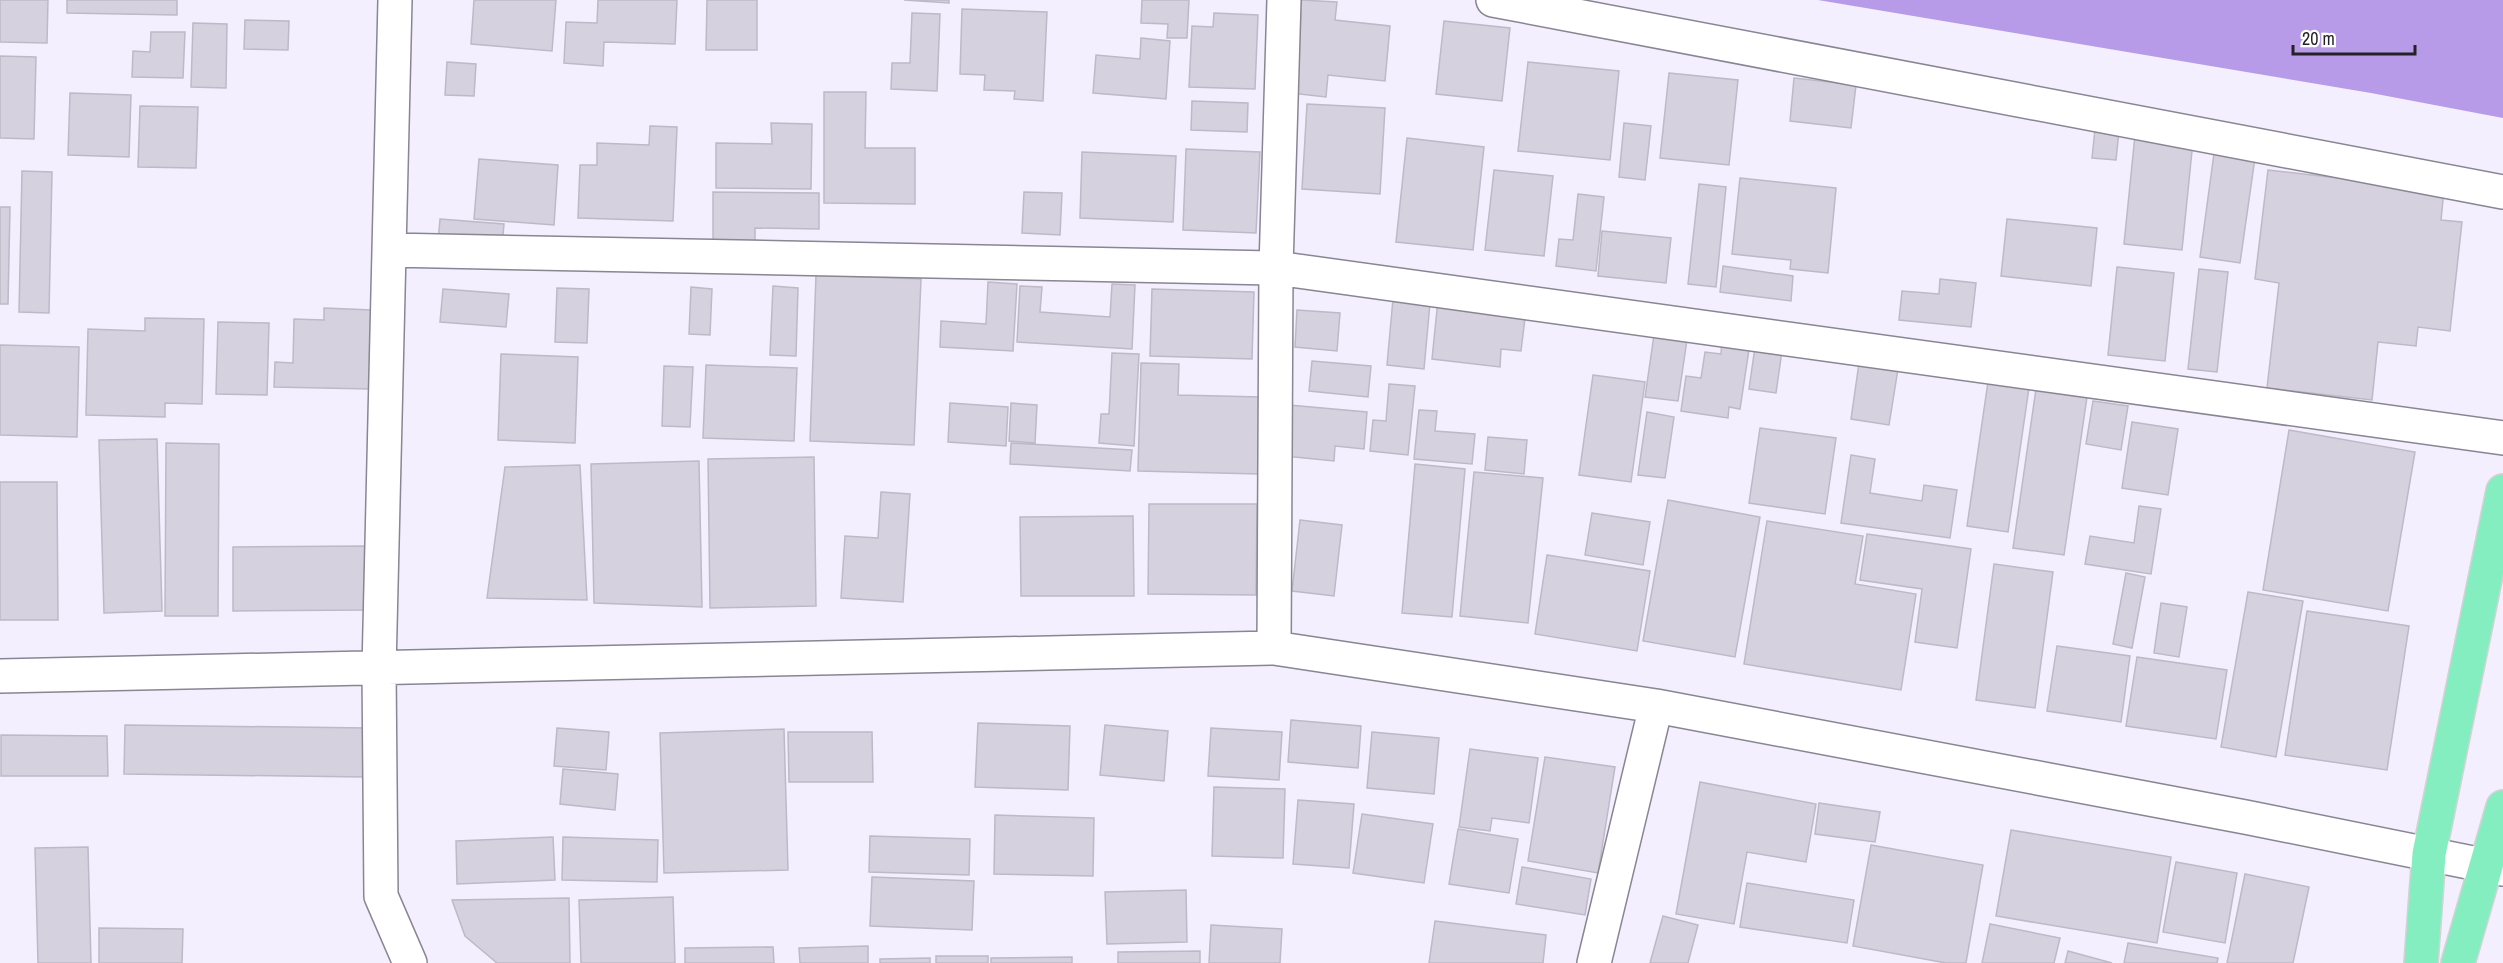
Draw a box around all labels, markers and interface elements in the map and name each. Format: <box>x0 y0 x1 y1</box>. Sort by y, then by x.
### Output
scale bar <box>2293 18 2414 56</box>
text: 20 m <box>2302 26 2335 51</box>

